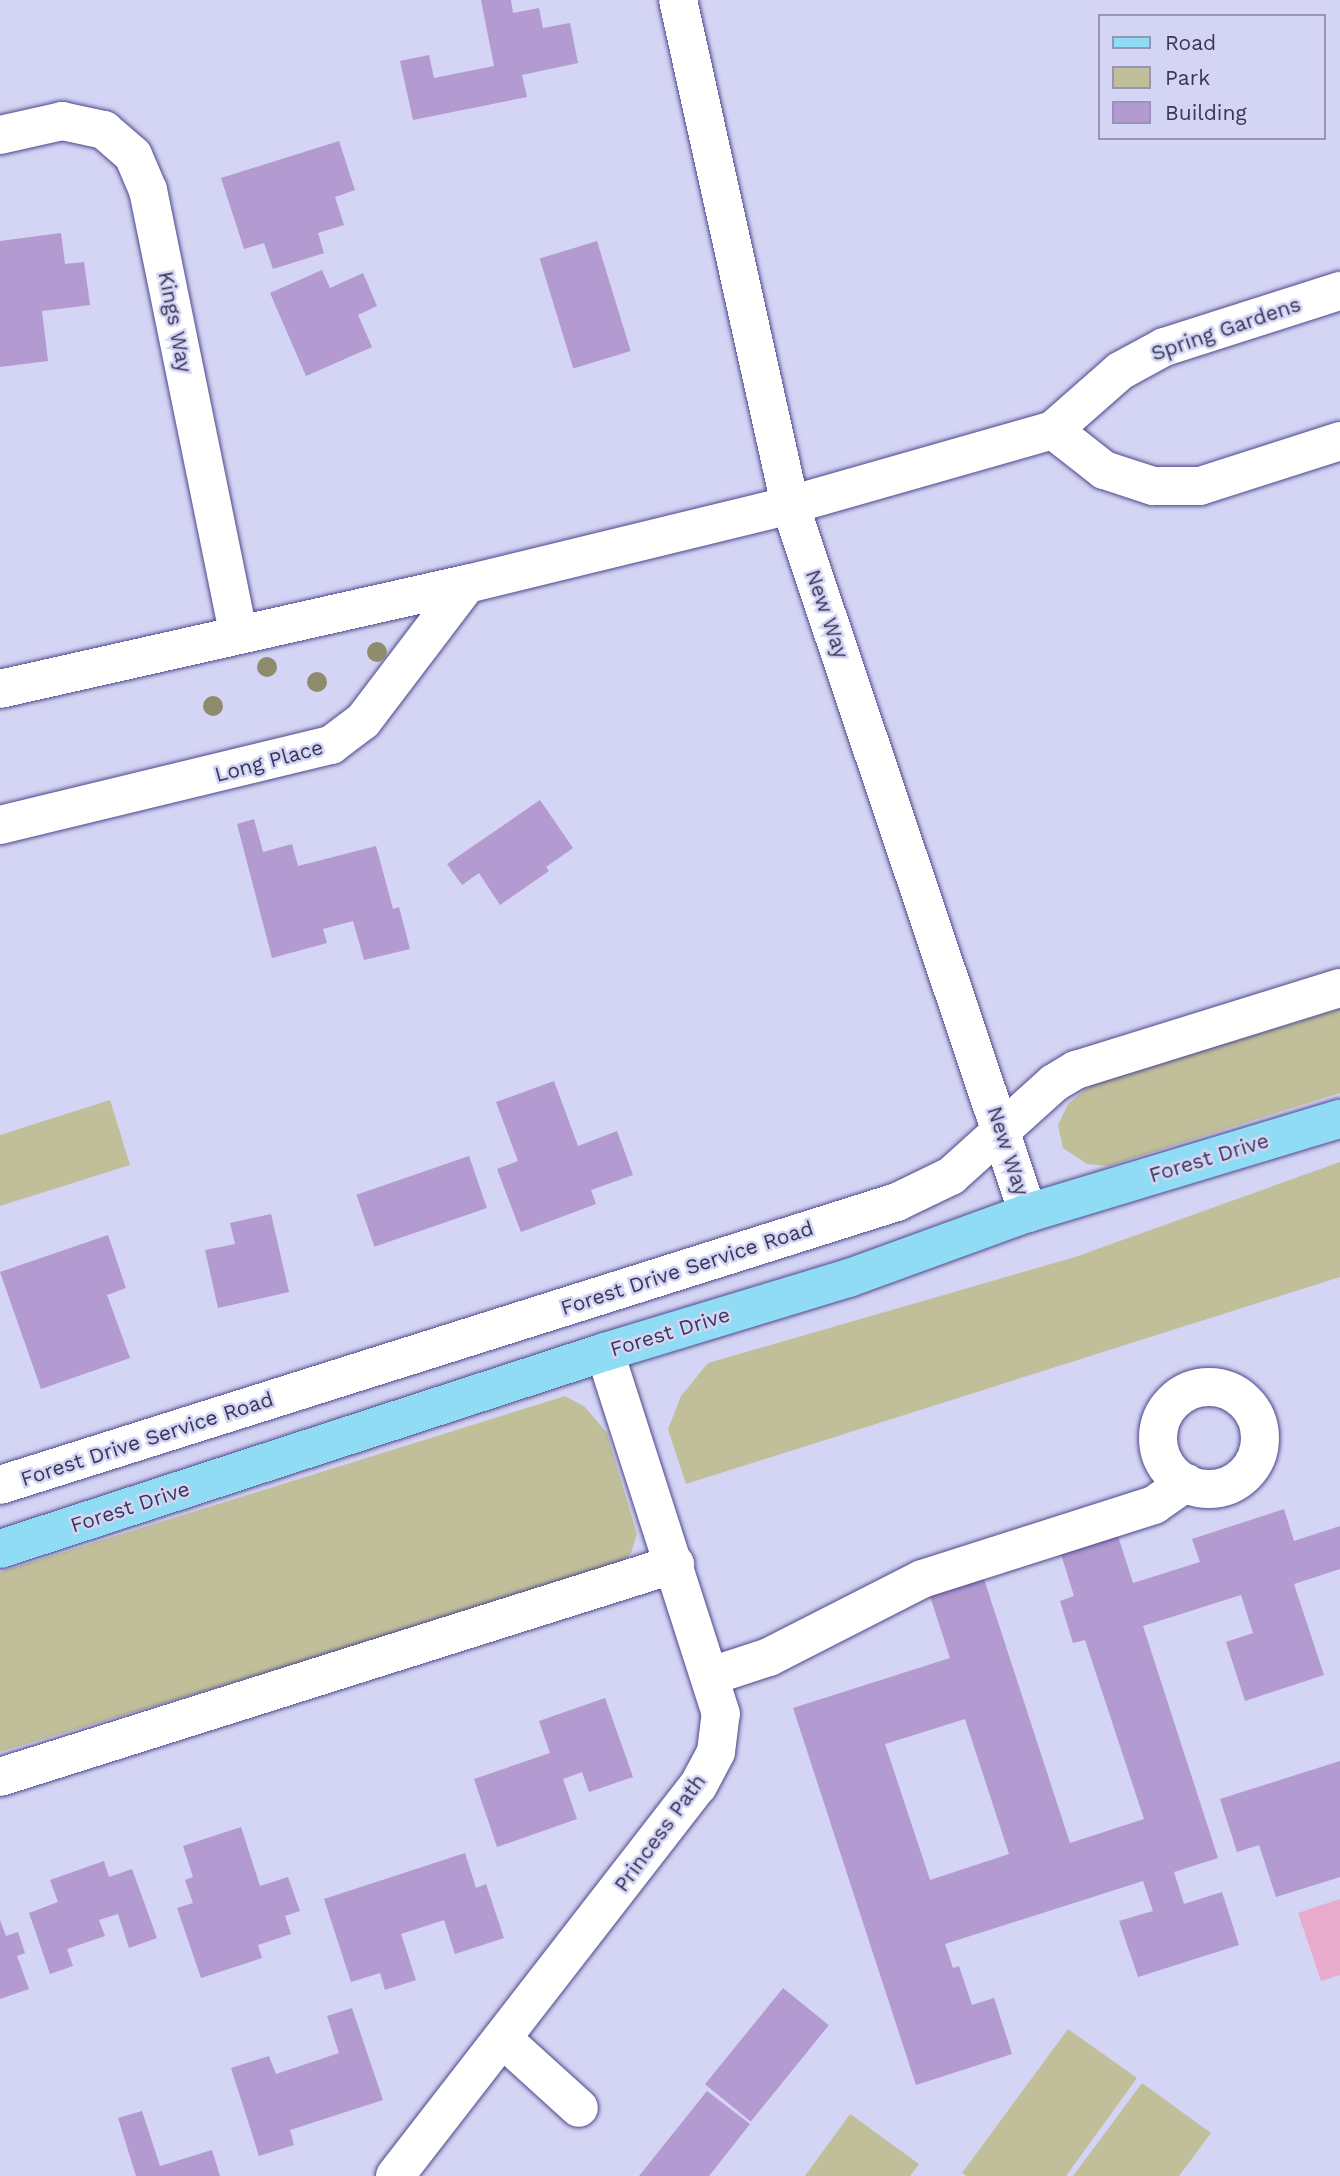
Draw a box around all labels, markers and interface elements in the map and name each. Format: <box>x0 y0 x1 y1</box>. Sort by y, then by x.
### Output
legend <box>1098 14 1326 140</box>
text: Road <box>1165 30 1216 55</box>
text: Park <box>1165 65 1210 90</box>
text: Building <box>1165 100 1247 125</box>
street label: Kings Way <box>153 269 197 375</box>
street label: Spring Gardens <box>1148 292 1304 366</box>
street label: New Way <box>800 566 854 662</box>
street label: Long Place <box>212 734 326 788</box>
street label: New Way <box>982 1103 1034 1199</box>
street label: Forest Drive <box>1146 1128 1272 1188</box>
street label: Forest Drive Service Road <box>558 1215 816 1321</box>
street label: Forest Drive <box>607 1302 733 1362</box>
street label: Forest Drive Service Road <box>18 1386 276 1492</box>
street label: Forest Drive <box>67 1476 193 1538</box>
street label: Princess Path <box>609 1769 711 1897</box>

